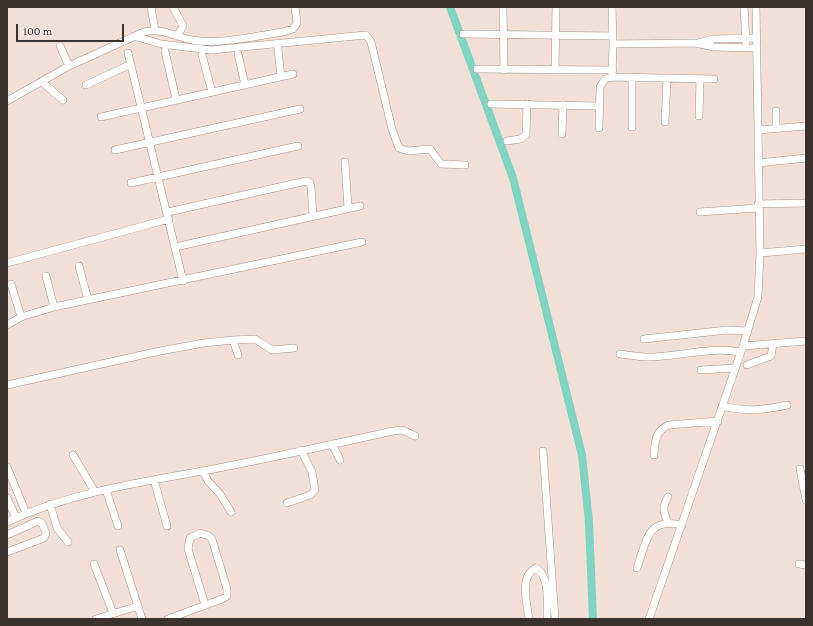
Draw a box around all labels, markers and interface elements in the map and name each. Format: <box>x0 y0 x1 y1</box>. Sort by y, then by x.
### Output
scale bar <box>18 16 126 42</box>
text: 100 m <box>23 24 52 38</box>

